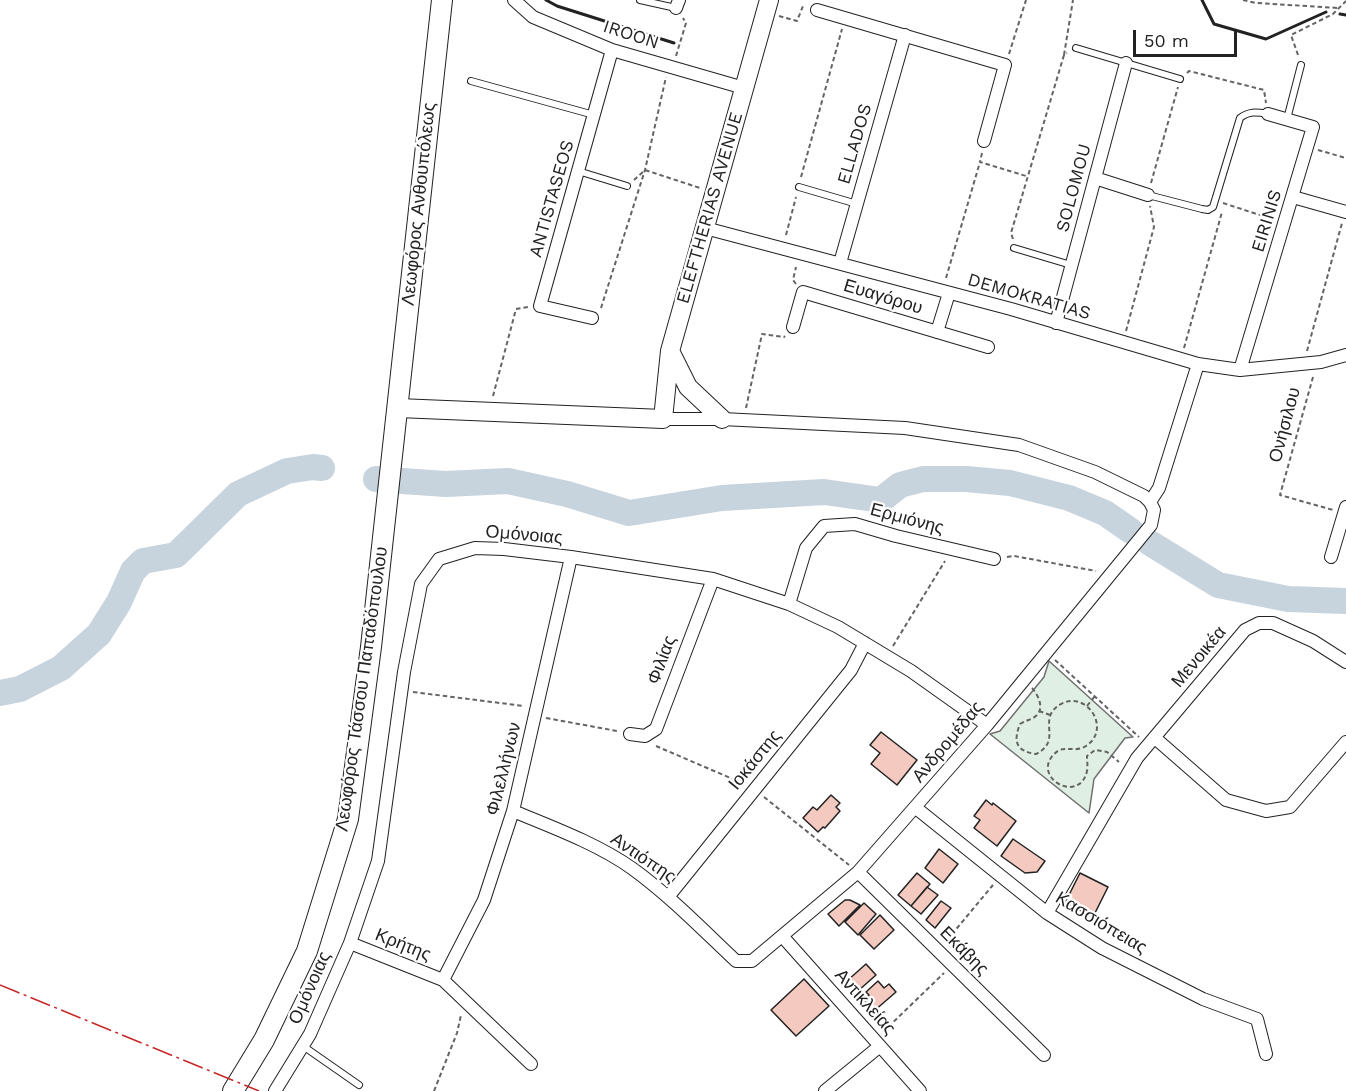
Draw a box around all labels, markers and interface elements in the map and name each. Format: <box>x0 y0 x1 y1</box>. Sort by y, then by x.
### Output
street label: IROON <box>600 16 662 54</box>
scale bar <box>1136 18 1240 56</box>
text: 50 m <box>1144 30 1189 51</box>
street label: Λεωφόρος Ανθουπόλεως <box>398 101 440 307</box>
street label: ELLADOS <box>833 101 877 187</box>
street label: ELEFTHERIAS AVENUE <box>672 110 748 306</box>
street label: ANTISTASEOS <box>525 138 579 260</box>
street label: SOLOMOU <box>1052 142 1096 234</box>
street label: EIRINIS <box>1247 187 1287 255</box>
street label: DEMOKRATIAS <box>965 269 1093 325</box>
street label: Ευαγόρου <box>841 275 925 319</box>
street label: Ονήσιλου <box>1265 385 1305 465</box>
street label: Ερμιόνης <box>868 499 946 539</box>
street label: Ομόνοιας <box>485 521 563 549</box>
street label: Λεωφόρος Τάσσου Παπαδόπουλου <box>331 545 393 833</box>
street label: Μενοικέα <box>1167 622 1231 692</box>
street label: Φιλίας <box>643 633 681 687</box>
street label: Ανδρομέδας <box>908 697 988 787</box>
street label: Φιλελλήνων <box>482 720 526 818</box>
street label: Ιοκάστης <box>724 726 786 794</box>
street label: Αντιόπης <box>606 828 680 888</box>
street label: Κασσιόπειας <box>1051 887 1151 959</box>
street label: Εκάβης <box>935 922 993 980</box>
street label: Κρήτης <box>372 924 434 966</box>
street label: Ομόνοιας <box>284 948 336 1028</box>
street label: Αντικλείας <box>830 965 900 1039</box>

